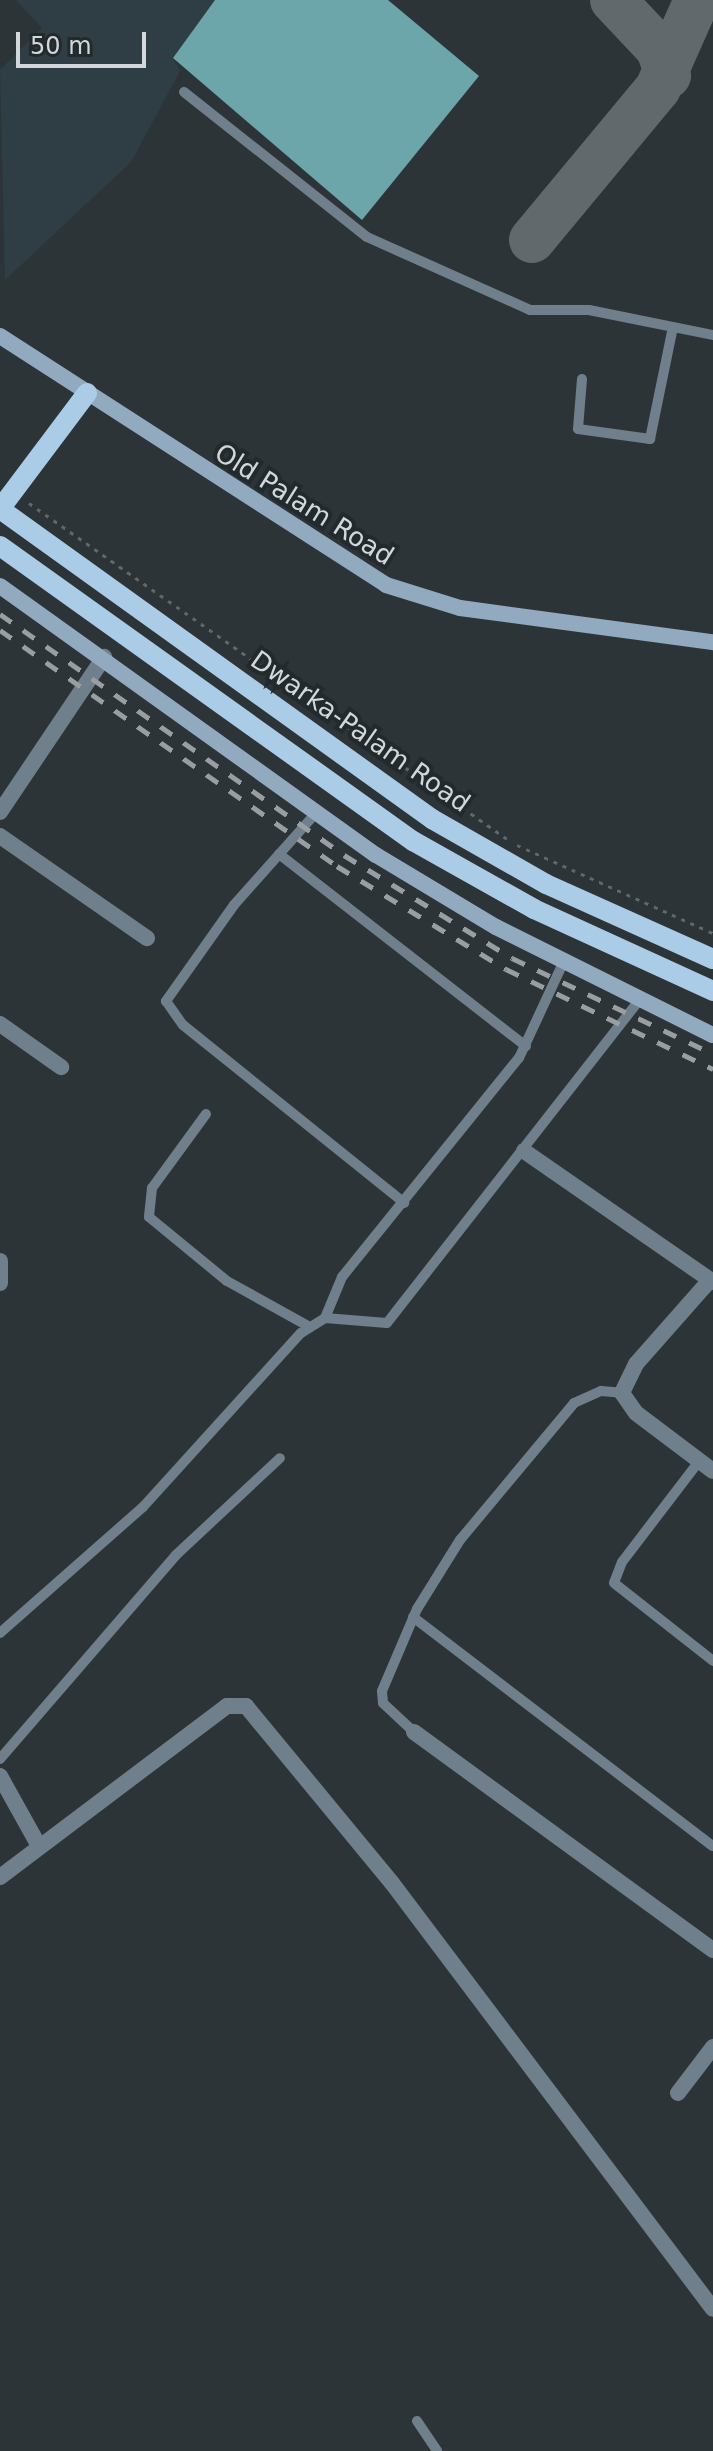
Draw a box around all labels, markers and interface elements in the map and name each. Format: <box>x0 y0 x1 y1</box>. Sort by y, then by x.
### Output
scale bar <box>20 16 150 66</box>
text: 50 m <box>30 32 92 60</box>
street label: Old Palam Road <box>209 437 399 573</box>
street label: Dwarka-Palam Road <box>244 645 476 819</box>

